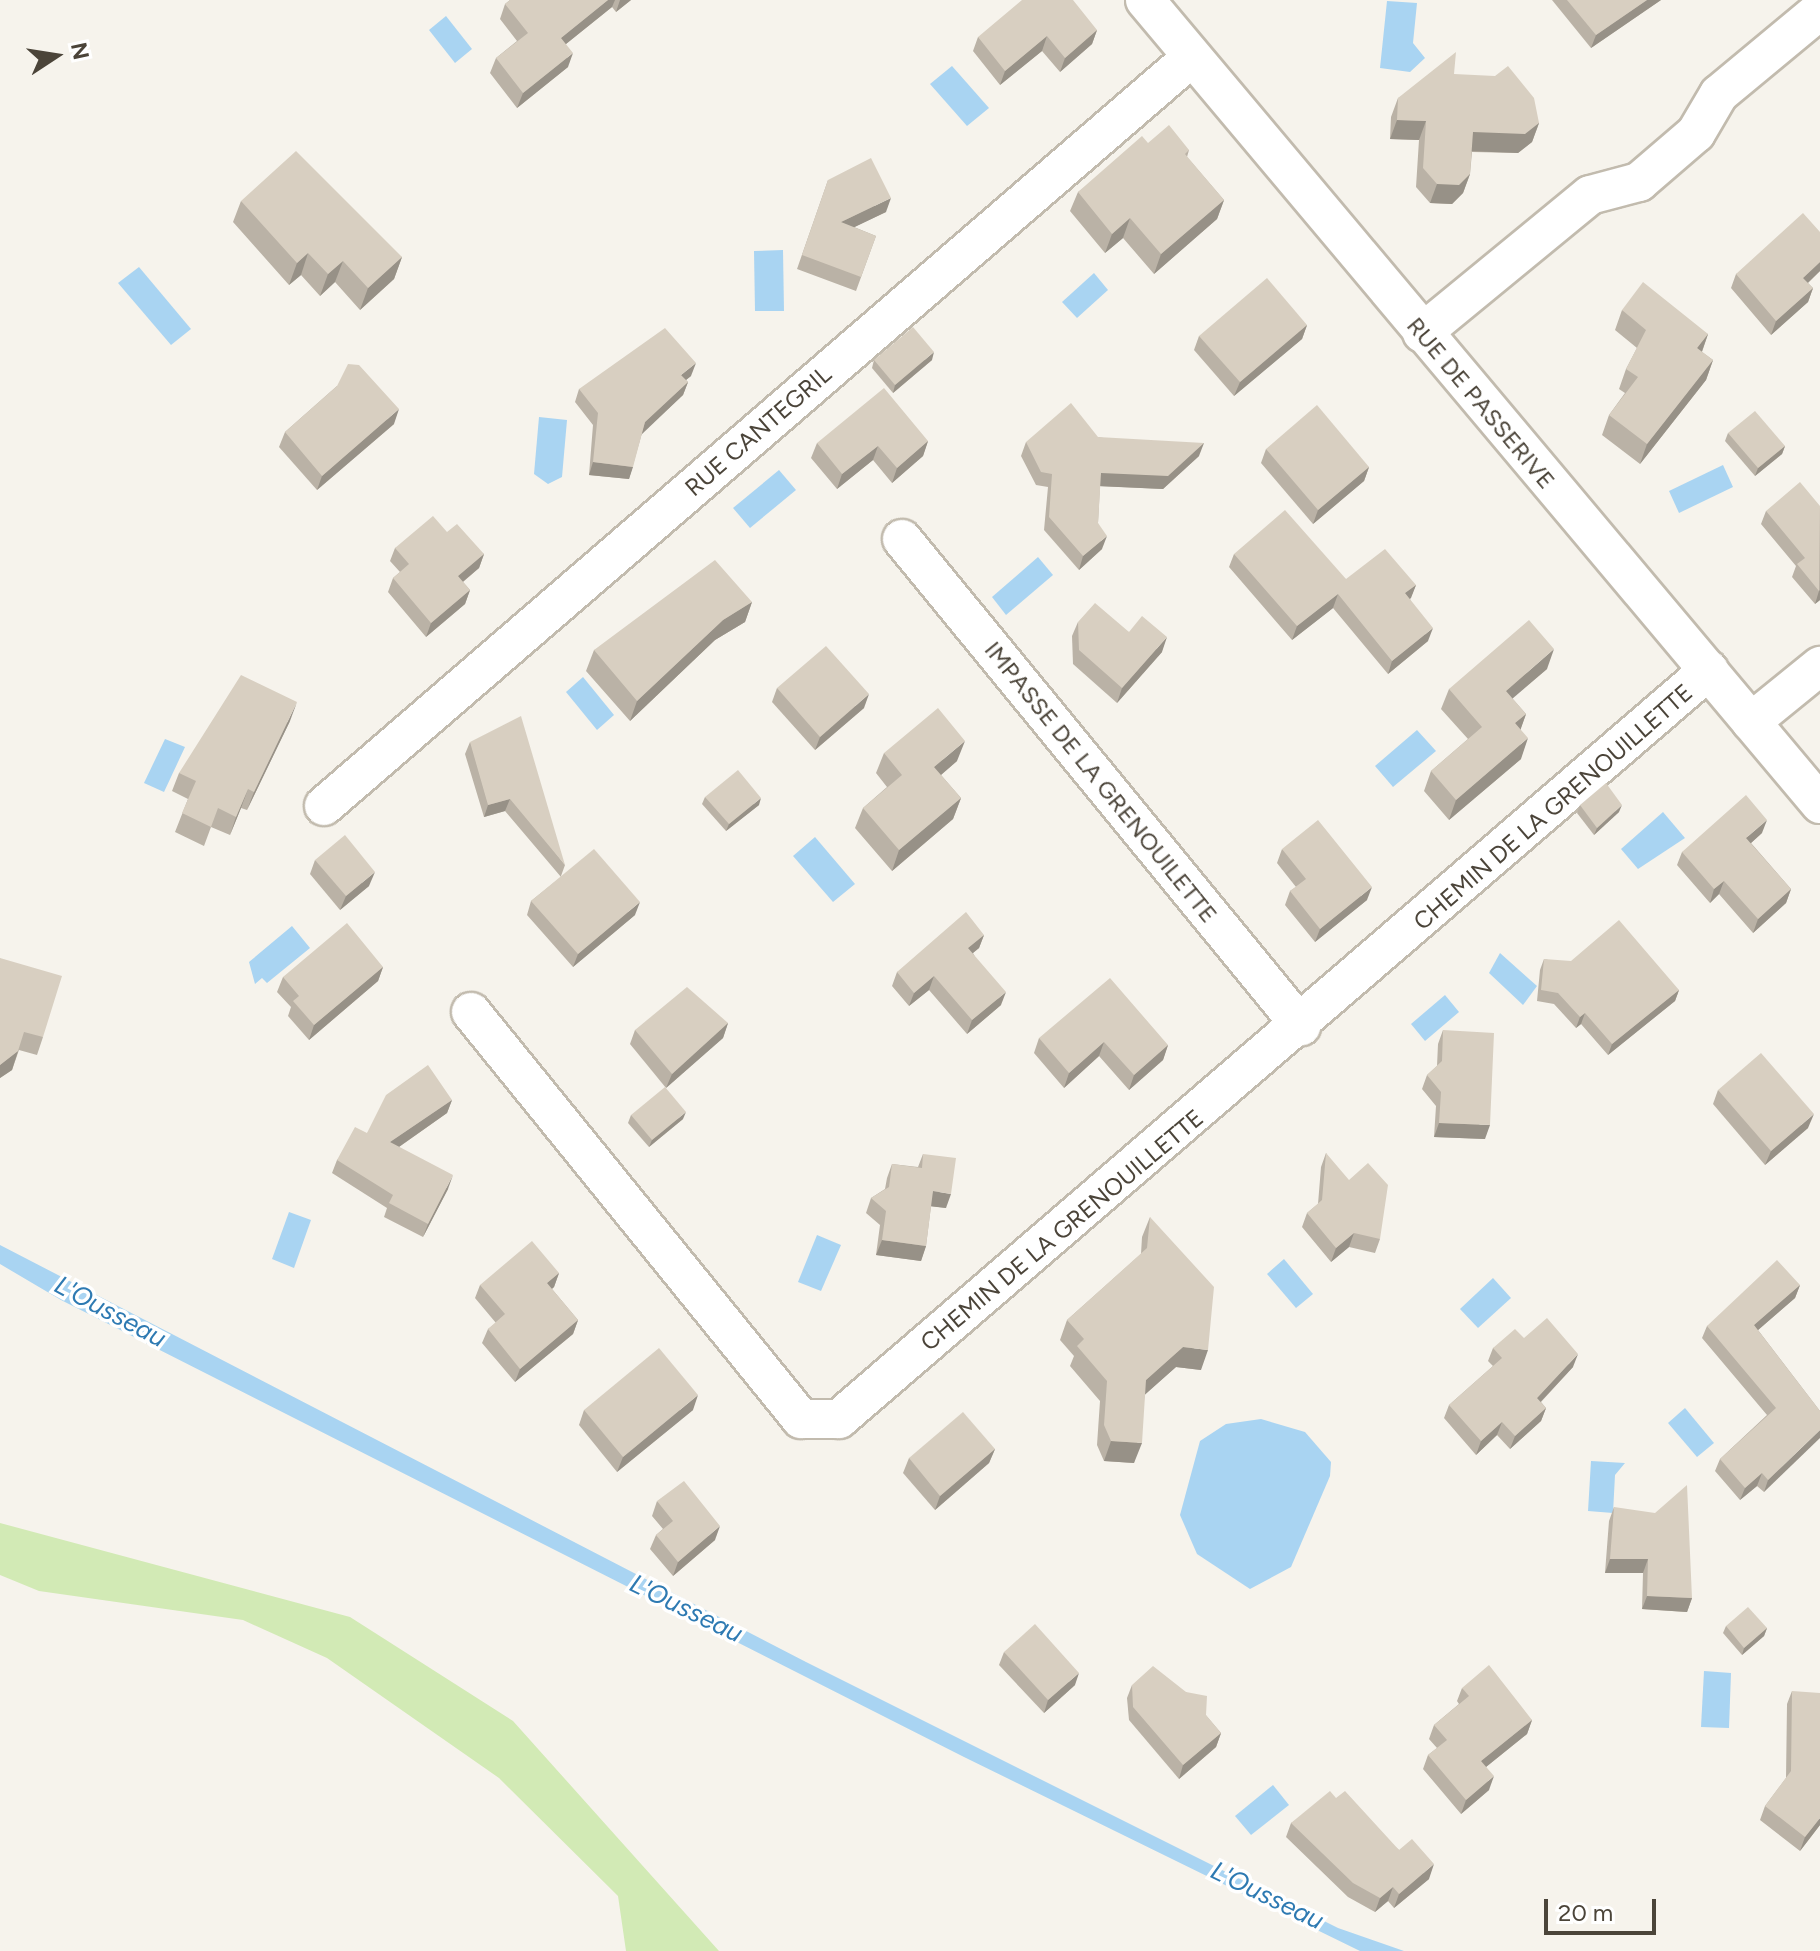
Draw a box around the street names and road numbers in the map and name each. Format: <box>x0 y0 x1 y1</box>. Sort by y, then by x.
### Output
street label: RUE DE PASSERIVE <box>1401 311 1561 495</box>
street label: RUE CANTEGRIL <box>679 360 837 502</box>
street label: IMPASSE DE LA GRENOUILETTE <box>979 636 1223 928</box>
street label: CHEMIN DE LA GRENOUILLETTE <box>1408 678 1698 936</box>
street label: CHEMIN DE LA GRENOUILLETTE <box>915 1103 1209 1357</box>

